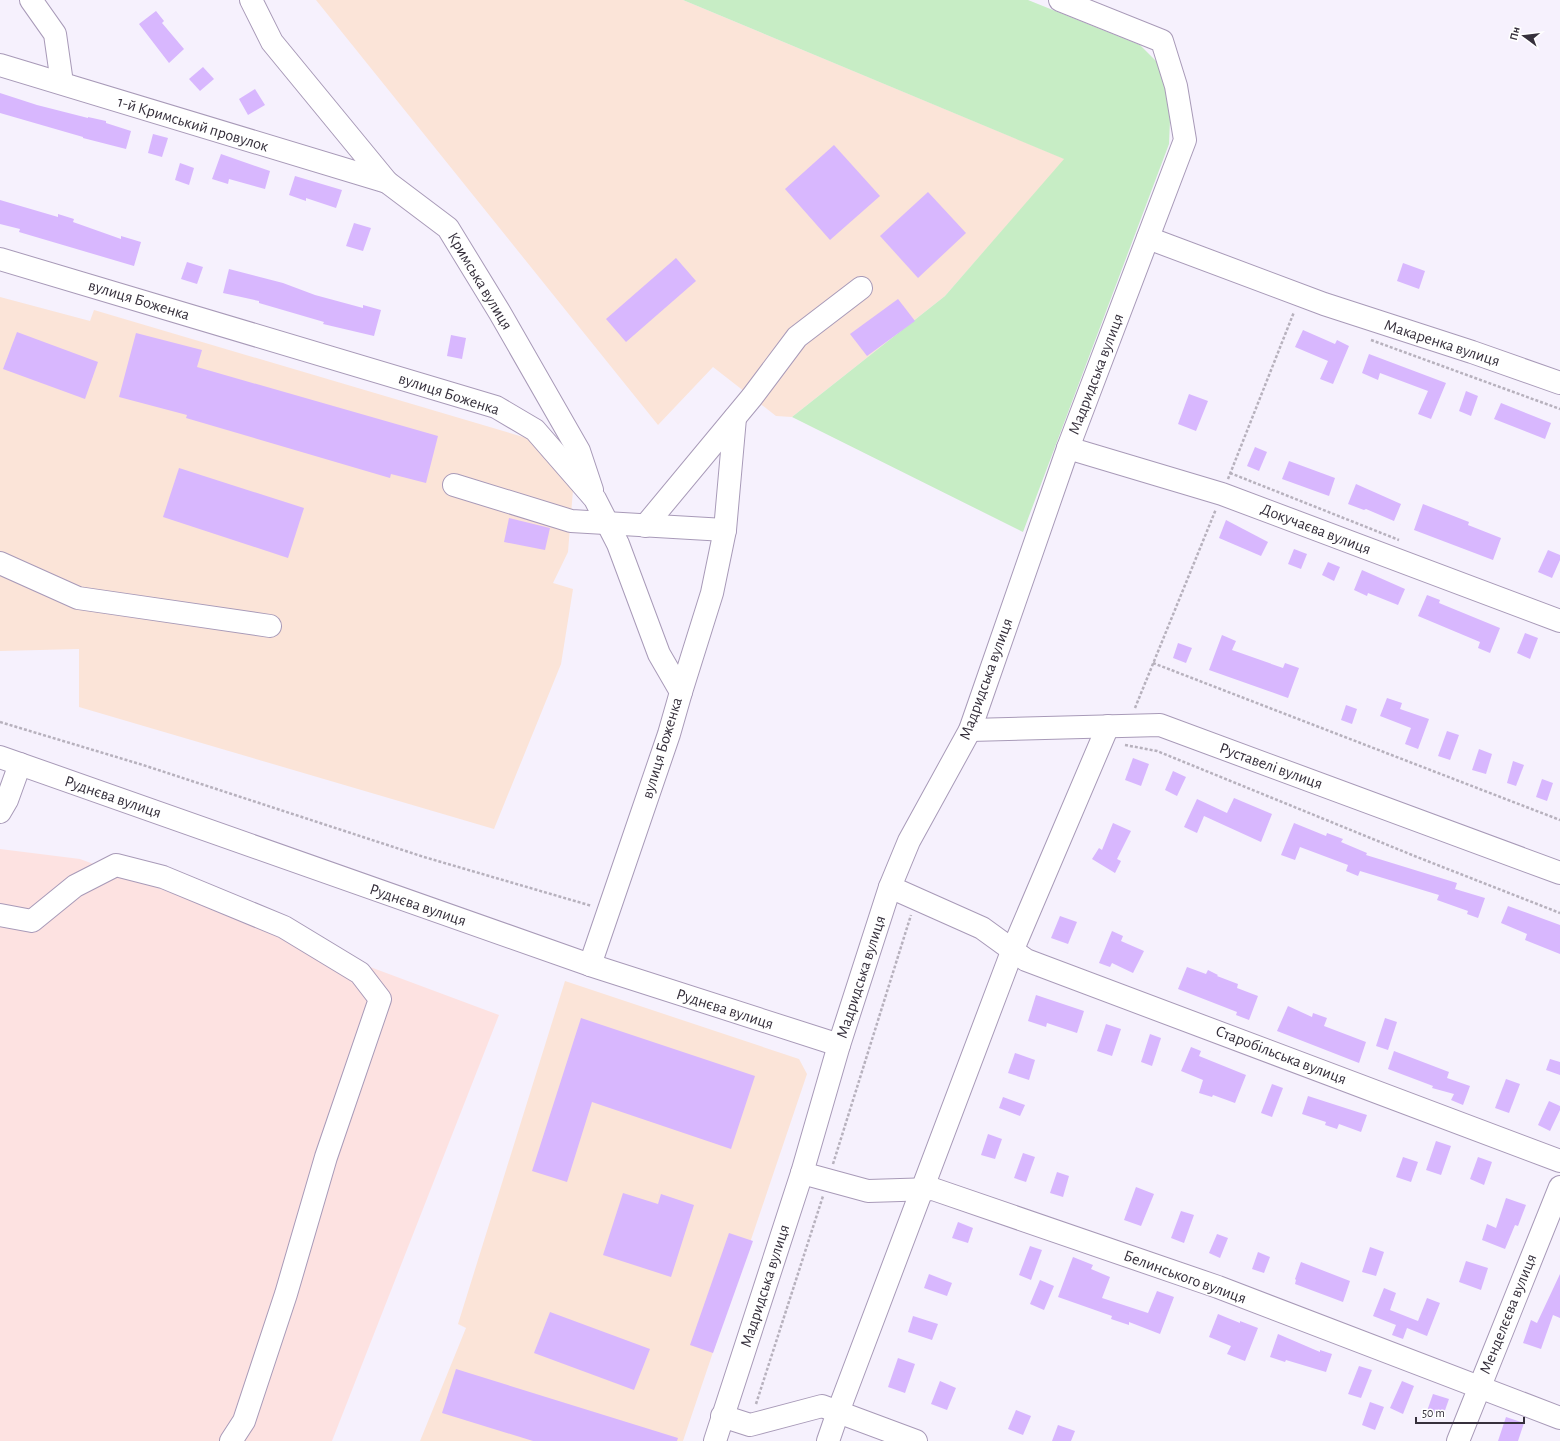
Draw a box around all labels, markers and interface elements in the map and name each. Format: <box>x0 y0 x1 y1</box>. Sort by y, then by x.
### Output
north arrow <box>1504 16 1544 56</box>
text: Пн <box>1508 26 1522 41</box>
street label: 1-й Кримський провулок <box>115 93 271 156</box>
street label: Кримська вулиця <box>444 229 515 333</box>
street label: вулиця Боженка <box>86 277 192 324</box>
street label: Мадридська вулиця <box>1066 311 1127 437</box>
street label: Макаренка вулиця <box>1382 317 1502 370</box>
street label: вулиця Боженка <box>396 370 501 419</box>
street label: Докучаєва вулиця <box>1258 501 1373 558</box>
street label: Мадридська вулиця <box>957 616 1016 742</box>
street label: вулиця Боженка <box>639 695 686 801</box>
street label: Руставелі вулиця <box>1217 740 1325 793</box>
street label: Руднєва вулиця <box>62 773 163 822</box>
street label: Руднєва вулиця <box>367 881 468 930</box>
street label: Мадридська вулиця <box>834 914 889 1041</box>
street label: Руднєва вулиця <box>674 986 776 1033</box>
street label: Старобільська вулиця <box>1213 1023 1349 1088</box>
street label: Мадридська вулиця <box>738 1223 793 1350</box>
street label: Белинського вулиця <box>1121 1247 1249 1308</box>
street label: Менделєєва вулиця <box>1477 1252 1540 1377</box>
scale bar <box>1416 1399 1524 1425</box>
text: 50 m <box>1422 1407 1445 1419</box>

